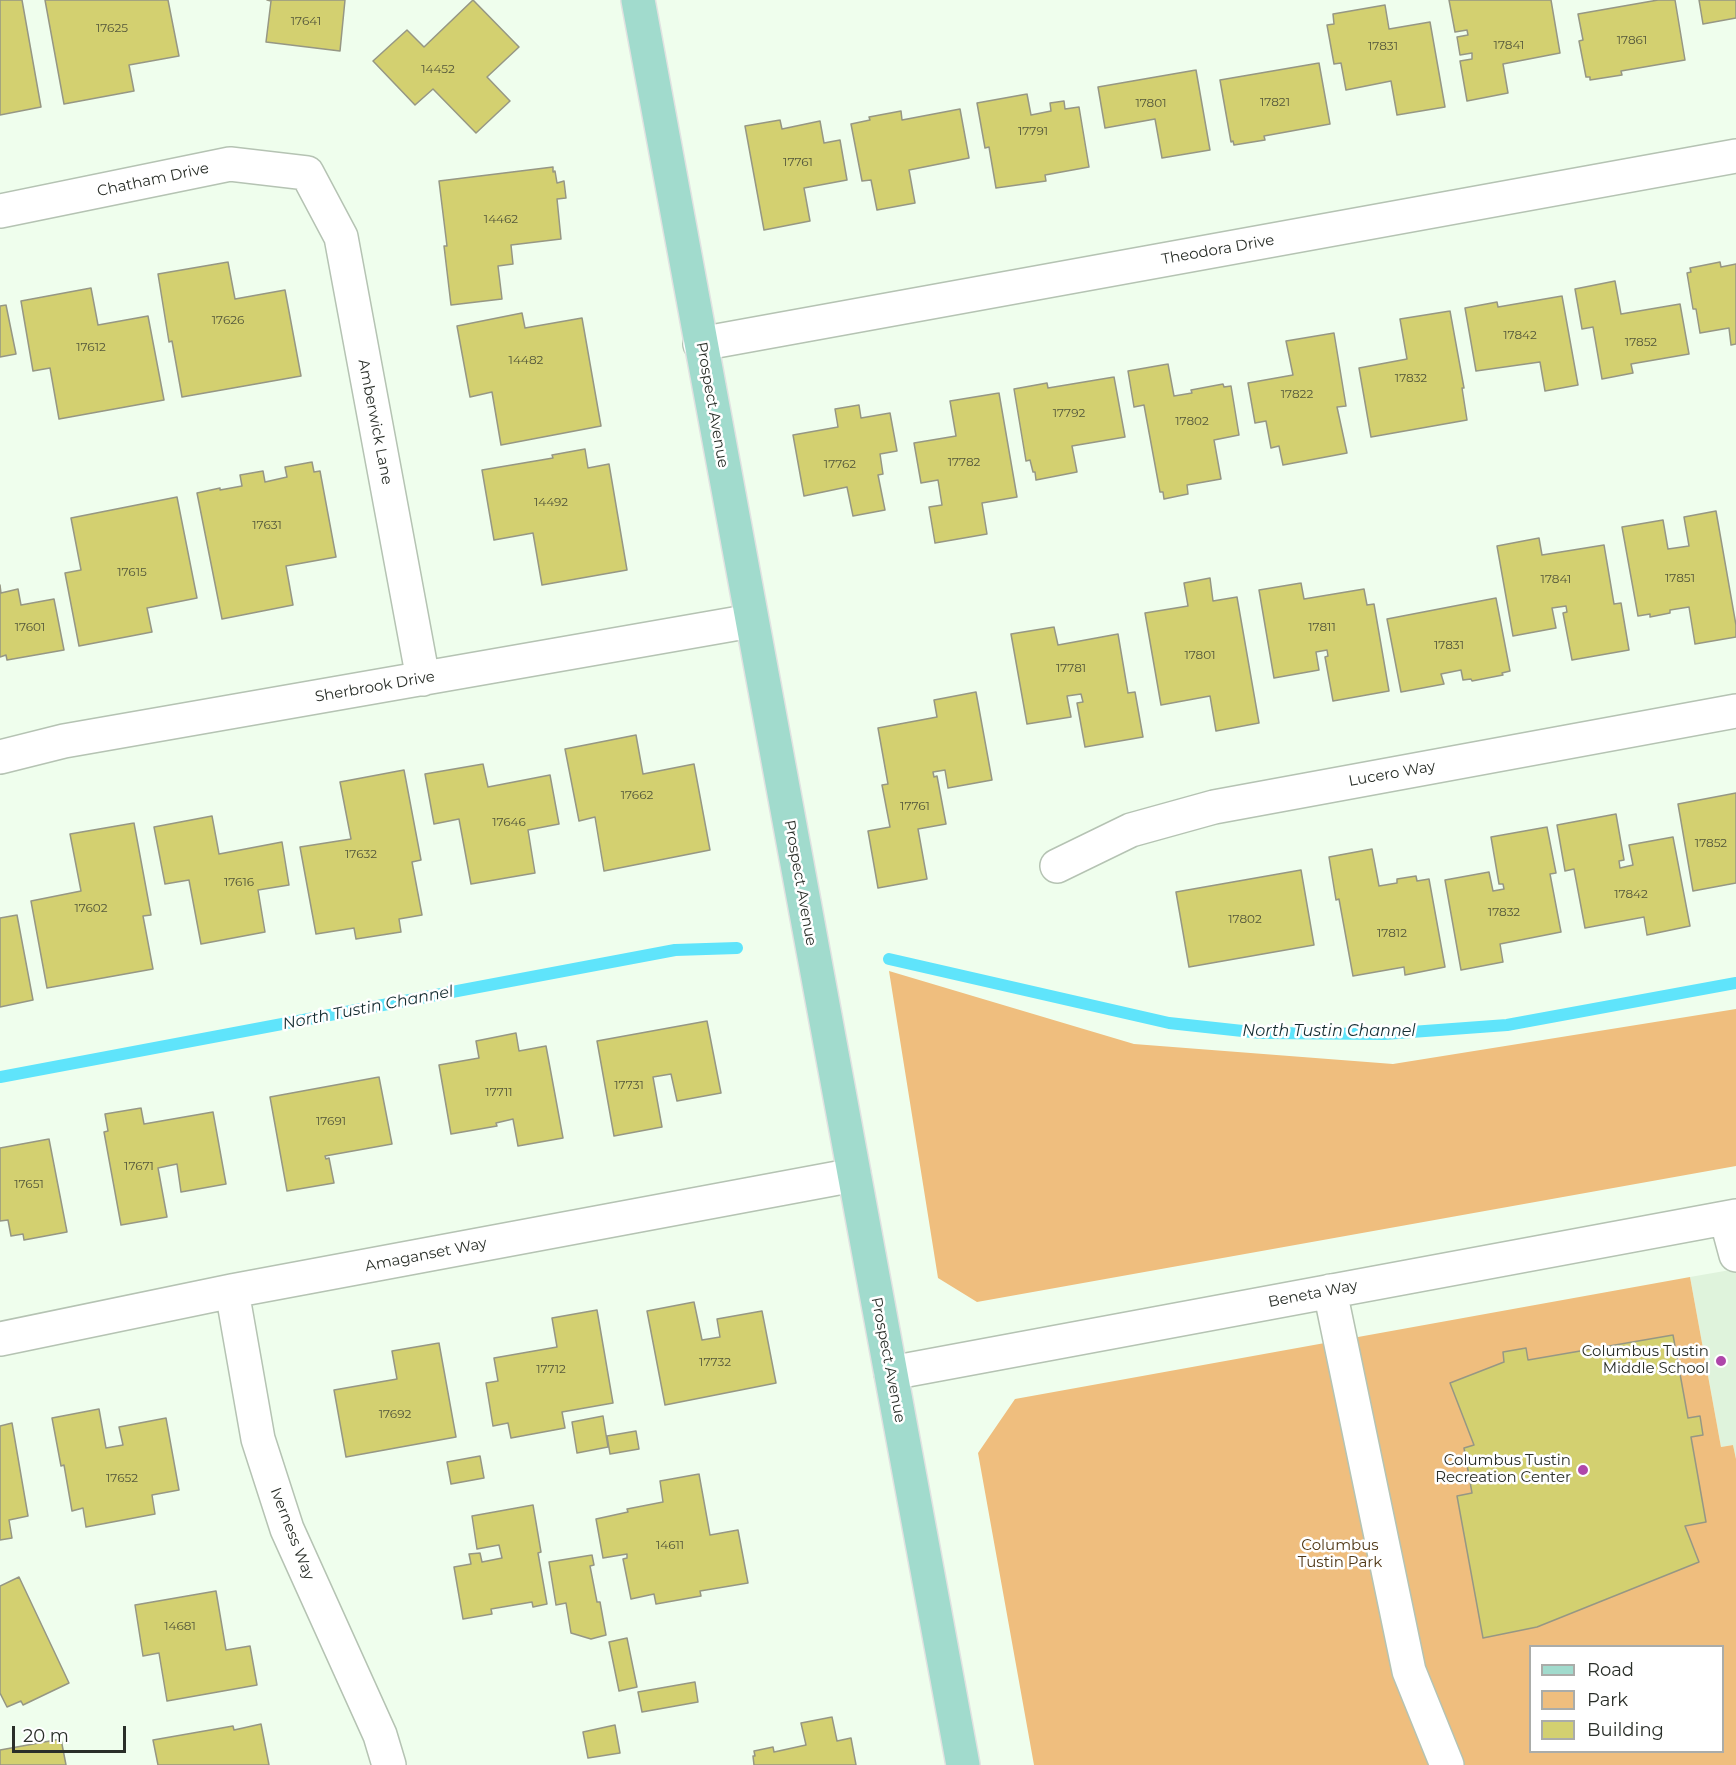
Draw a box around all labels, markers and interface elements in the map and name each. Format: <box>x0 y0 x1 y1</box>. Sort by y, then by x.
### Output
house number: 17641 <box>291 14 321 28</box>
house number: 17625 <box>96 21 128 35</box>
house number: 17861 <box>1617 33 1647 47</box>
house number: 17841 <box>1494 38 1524 52</box>
house number: 17831 <box>1368 39 1398 53</box>
house number: 14452 <box>421 62 455 76</box>
house number: 17821 <box>1260 95 1290 109</box>
house number: 17801 <box>1135 96 1167 110</box>
house number: 17791 <box>1018 124 1048 138</box>
house number: 17761 <box>783 155 813 169</box>
street label: Chatham Drive <box>95 159 211 201</box>
house number: 14462 <box>484 212 518 226</box>
street label: Theodora Drive <box>1160 231 1276 269</box>
house number: 17626 <box>212 313 244 327</box>
house number: 17842 <box>1503 328 1537 342</box>
house number: 17852 <box>1625 335 1657 349</box>
house number: 17612 <box>76 340 106 354</box>
street label: Prospect Avenue <box>692 341 732 469</box>
house number: 14482 <box>509 353 543 367</box>
street label: Amberwick Lane <box>354 358 396 486</box>
house number: 17832 <box>1395 371 1427 385</box>
house number: 17822 <box>1281 387 1313 401</box>
house number: 17792 <box>1053 406 1085 420</box>
house number: 17802 <box>1175 414 1209 428</box>
house number: 17782 <box>948 455 980 469</box>
house number: 17762 <box>824 457 856 471</box>
house number: 14492 <box>534 495 568 509</box>
house number: 17631 <box>252 518 282 532</box>
house number: 17615 <box>117 565 147 579</box>
house number: 17851 <box>1665 571 1695 585</box>
house number: 17841 <box>1541 572 1571 586</box>
house number: 17601 <box>15 620 45 634</box>
house number: 17811 <box>1308 620 1336 634</box>
house number: 17831 <box>1434 638 1464 652</box>
house number: 17801 <box>1184 648 1216 662</box>
house number: 17781 <box>1056 661 1086 675</box>
street label: Sherbrook Drive <box>314 668 436 706</box>
street label: Lucero Way <box>1347 758 1437 790</box>
house number: 17662 <box>621 788 653 802</box>
house number: 17761 <box>900 799 930 813</box>
house number: 17646 <box>492 815 526 829</box>
street label: Prospect Avenue <box>780 819 820 947</box>
house number: 17852 <box>1695 836 1727 850</box>
house number: 17632 <box>345 847 377 861</box>
house number: 17616 <box>224 875 254 889</box>
house number: 17842 <box>1614 887 1648 901</box>
house number: 17602 <box>74 901 108 915</box>
house number: 17832 <box>1488 905 1520 919</box>
house number: 17802 <box>1228 912 1262 926</box>
house number: 17812 <box>1377 926 1407 940</box>
water label: North Tustin Channel <box>281 982 455 1034</box>
water label: North Tustin Channel <box>1242 1021 1416 1041</box>
house number: 17731 <box>614 1078 644 1092</box>
house number: 17711 <box>485 1085 513 1099</box>
house number: 17691 <box>316 1114 346 1128</box>
house number: 17671 <box>124 1159 154 1173</box>
house number: 17651 <box>14 1177 44 1191</box>
street label: Amaganset Way <box>364 1234 488 1276</box>
street label: Beneta Way <box>1267 1277 1359 1311</box>
street label: Prospect Avenue <box>867 1296 909 1424</box>
place label: Columbus Tustin Middle School <box>1582 1343 1709 1378</box>
marker: Columbus Tustin Middle School <box>1714 1354 1728 1368</box>
house number: 17732 <box>699 1355 731 1369</box>
house number: 17712 <box>536 1362 566 1376</box>
house number: 17692 <box>379 1407 411 1421</box>
place label: Columbus Tustin Recreation Center <box>1435 1452 1571 1487</box>
marker: Columbus Tustin Recreation Center <box>1576 1463 1590 1477</box>
house number: 17652 <box>106 1471 138 1485</box>
street label: Iverness Way <box>266 1485 318 1583</box>
park label: Columbus Tustin Park <box>1298 1537 1382 1572</box>
house number: 14611 <box>656 1538 684 1552</box>
house number: 14681 <box>164 1619 196 1633</box>
legend <box>1529 1645 1724 1753</box>
text: Road <box>1587 1659 1634 1681</box>
text: Park <box>1587 1689 1628 1711</box>
scale bar <box>15 1714 129 1752</box>
text: Building <box>1587 1719 1664 1741</box>
text: 20 m <box>23 1725 69 1747</box>

